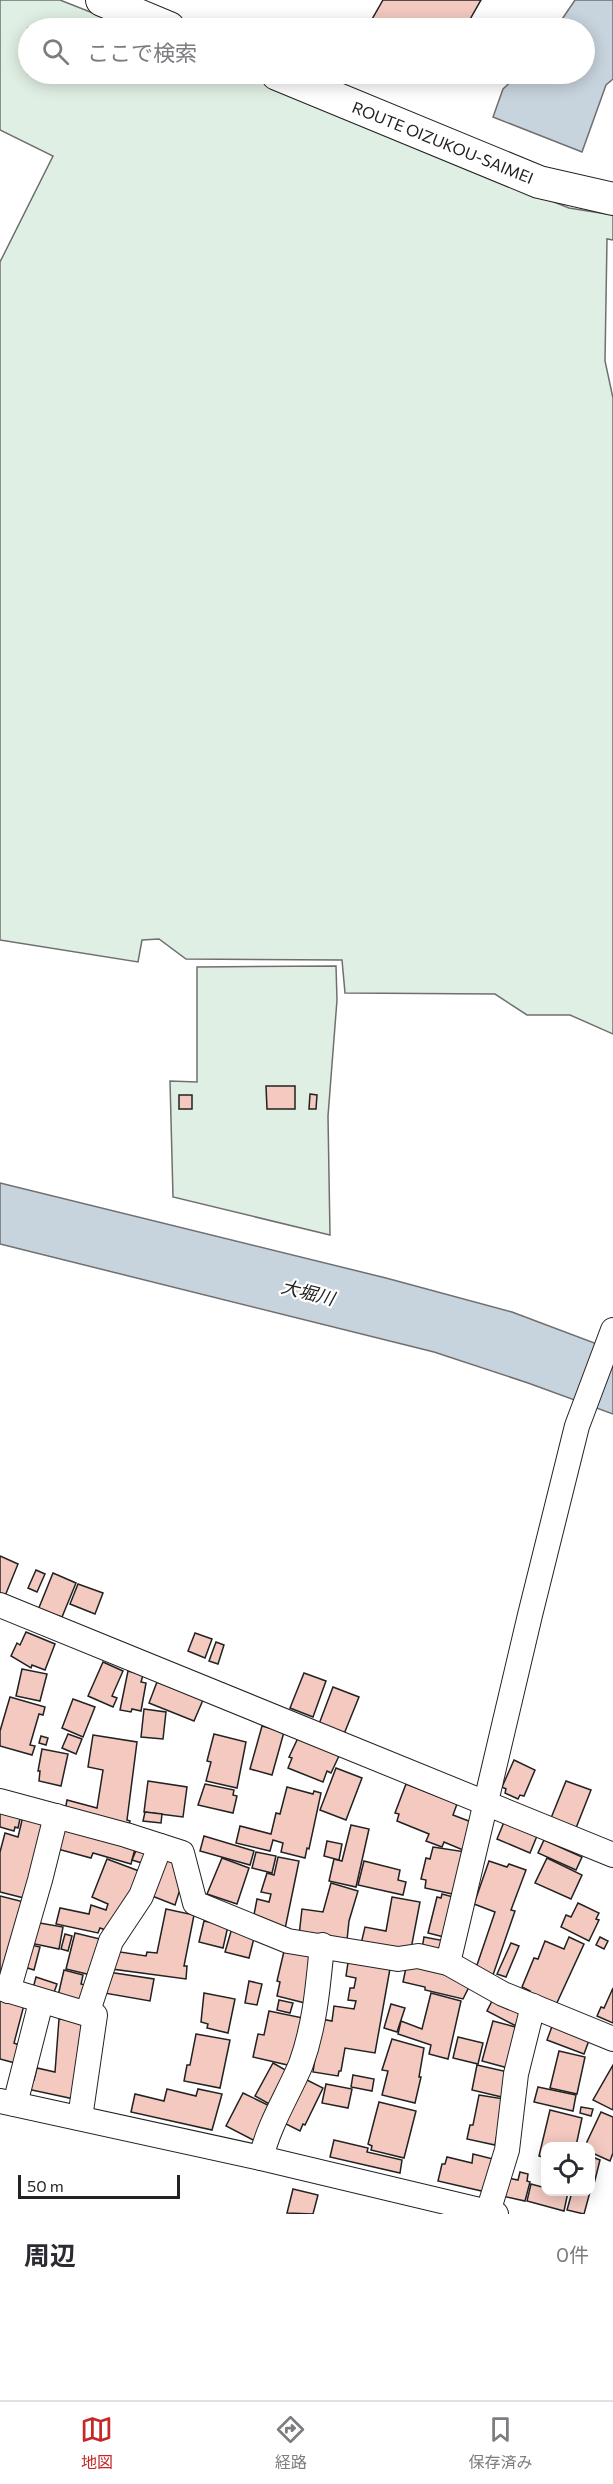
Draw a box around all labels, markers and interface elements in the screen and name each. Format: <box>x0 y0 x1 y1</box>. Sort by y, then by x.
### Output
search box <box>18 18 595 84</box>
icon: search <box>39 35 72 68</box>
text: ここで検索 <box>87 39 197 66</box>
street label: ROUTE OIZUKOU-SAIMEI <box>350 97 536 187</box>
water label: 大堀川 <box>279 1275 339 1310</box>
map controls <box>541 2142 595 2196</box>
button: locate <box>541 2142 595 2196</box>
scale bar <box>18 2172 180 2200</box>
text: 50 m <box>27 2176 64 2195</box>
text: 周辺 <box>24 2239 76 2270</box>
text: 0件 <box>556 2242 589 2266</box>
tab: 地図 <box>80 2413 113 2473</box>
tab: 経路 <box>274 2413 307 2473</box>
tab: 保存済み <box>468 2413 532 2473</box>

